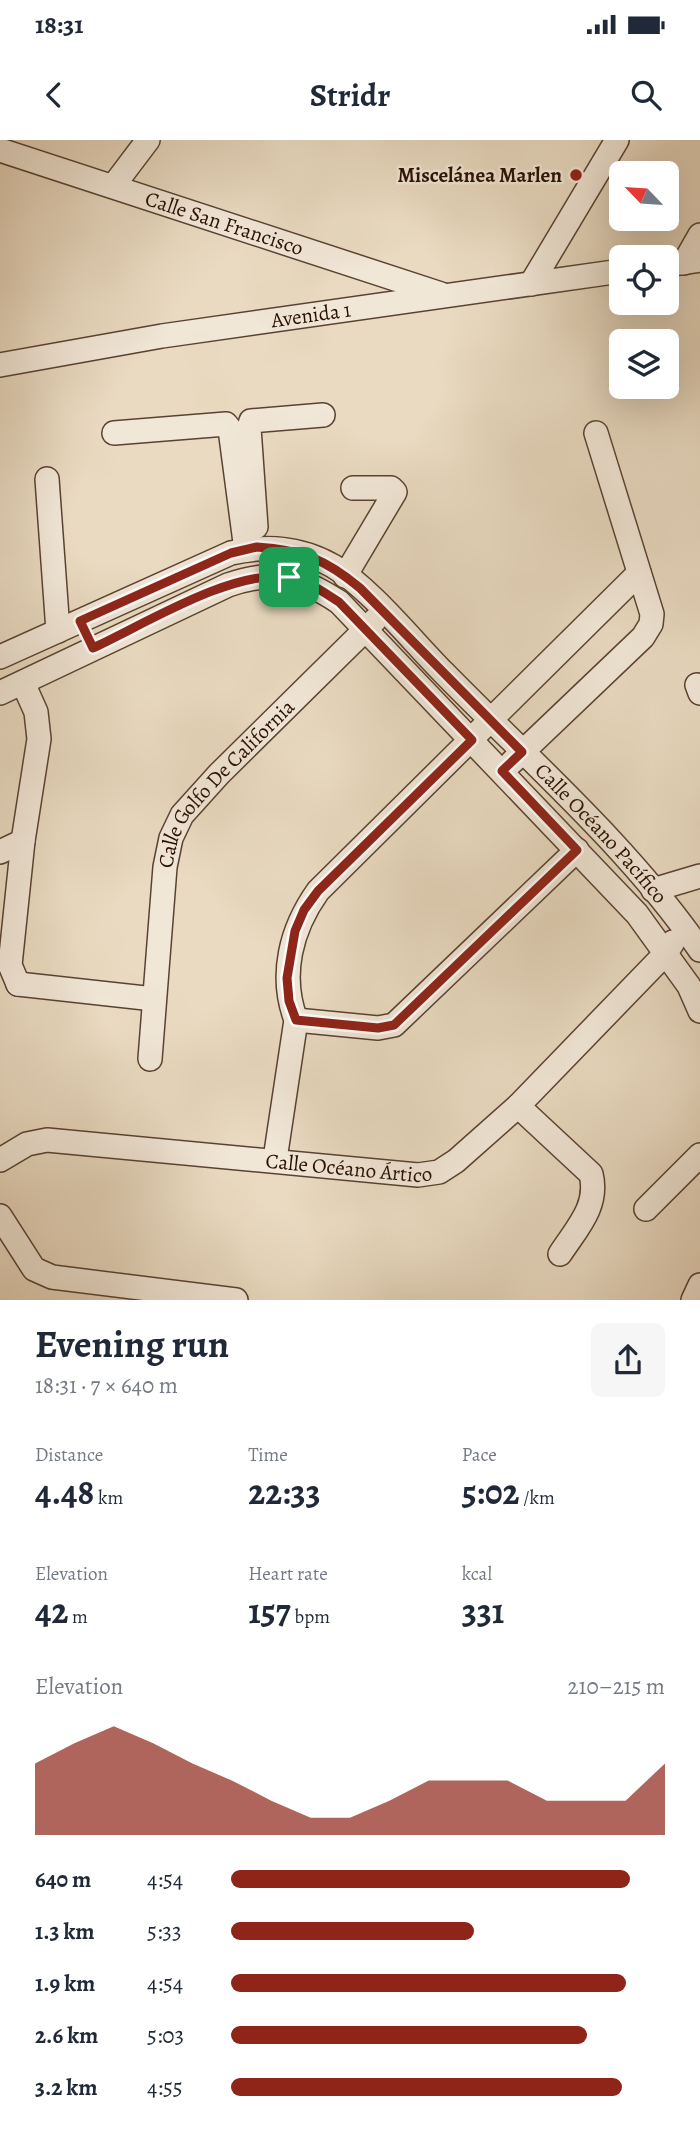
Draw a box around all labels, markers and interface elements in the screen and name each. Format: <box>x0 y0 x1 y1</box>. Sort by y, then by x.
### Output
text: 18:31 <box>35 7 83 42</box>
text: Stridr <box>310 73 390 117</box>
icon: back <box>35 76 73 114</box>
icon: search <box>627 76 665 114</box>
place label: Miscelánea Marlen <box>397 161 562 189</box>
north arrow <box>609 161 679 231</box>
map controls <box>609 161 679 399</box>
marker: Miscelánea Marlen <box>568 167 584 183</box>
street label: Calle San Francisco <box>142 184 307 262</box>
button: locate <box>609 245 679 315</box>
street label: Avenida 1 <box>268 295 353 335</box>
button: layers <box>609 329 679 399</box>
pin <box>259 547 319 607</box>
icon: arrive <box>270 558 308 596</box>
street label: Calle Golfo De California <box>151 693 301 870</box>
street label: Calle Océano Pacífico <box>529 757 674 909</box>
street label: Calle Océano Ártico <box>264 1147 434 1189</box>
text: Evening run <box>35 1318 229 1370</box>
button: share <box>591 1323 665 1397</box>
text: 18:31 · 7 × 640 m <box>35 1370 178 1401</box>
text: Distance <box>35 1442 103 1468</box>
text: Time <box>248 1442 288 1468</box>
text: Pace <box>462 1442 497 1468</box>
text: 4.48 <box>35 1468 94 1516</box>
text: 22:33 <box>248 1468 321 1516</box>
text: 5:02 <box>462 1468 519 1516</box>
text: km <box>94 1485 123 1511</box>
text: /km <box>519 1485 555 1511</box>
text: Elevation <box>35 1561 108 1587</box>
text: Heart rate <box>248 1561 328 1587</box>
text: kcal <box>462 1561 492 1587</box>
text: 42 <box>35 1587 68 1635</box>
text: 157 <box>248 1587 291 1635</box>
text: 331 <box>462 1587 504 1635</box>
text: m <box>68 1604 88 1630</box>
text: bpm <box>291 1604 330 1630</box>
text: Elevation <box>35 1671 123 1702</box>
text: 210–215 m <box>568 1671 665 1702</box>
text: 640 m <box>35 1864 91 1895</box>
text: 4:54 <box>147 1864 183 1895</box>
text: 1.3 km <box>35 1916 95 1947</box>
text: 5:33 <box>147 1916 182 1947</box>
text: 1.9 km <box>35 1968 95 1999</box>
text: 4:54 <box>147 1968 183 1999</box>
text: 2.6 km <box>35 2020 98 2051</box>
text: 5:03 <box>147 2020 184 2051</box>
text: 3.2 km <box>35 2072 98 2103</box>
text: 4:55 <box>147 2072 183 2103</box>

